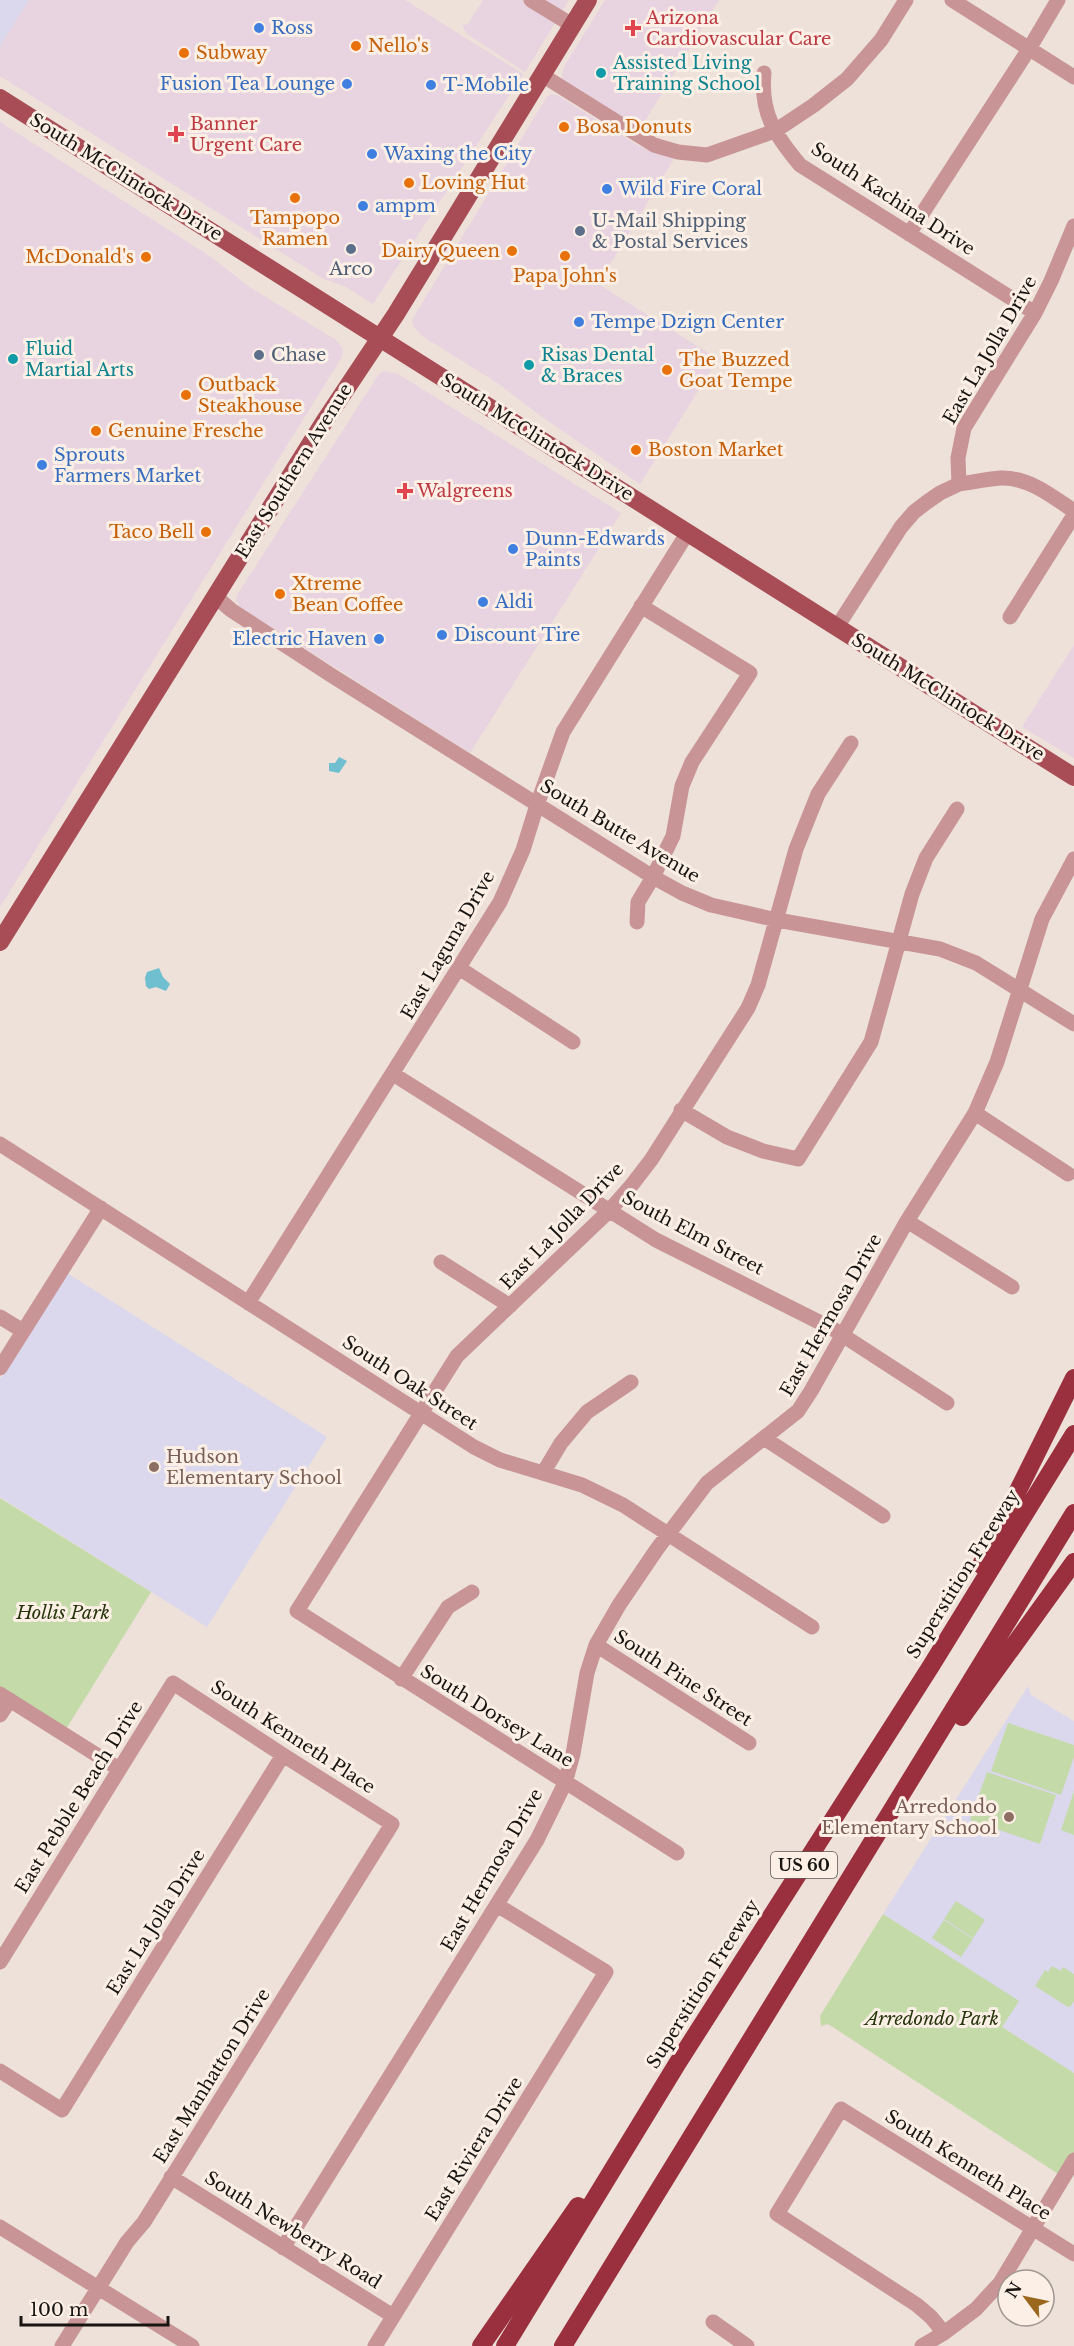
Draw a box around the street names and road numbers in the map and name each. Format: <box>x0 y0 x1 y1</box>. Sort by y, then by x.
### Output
street label: South McClintock Drive <box>26 109 226 245</box>
street label: South Kachina Drive <box>807 138 979 260</box>
street label: East La Jolla Drive <box>939 272 1041 428</box>
street label: South McClintock Drive <box>437 369 637 505</box>
street label: East Southern Avenue <box>231 379 357 563</box>
street label: South McClintock Drive <box>848 629 1048 765</box>
street label: South Butte Avenue <box>536 775 704 887</box>
street label: East Laguna Drive <box>397 867 499 1023</box>
street label: East La Jolla Drive <box>496 1158 628 1294</box>
street label: South Elm Street <box>618 1186 768 1280</box>
street label: East Hermosa Drive <box>775 1230 887 1400</box>
street label: South Oak Street <box>338 1331 482 1435</box>
street label: Superstition Freeway <box>902 1485 1024 1663</box>
street label: South Pine Street <box>610 1625 756 1731</box>
street label: South Dorsey Lane <box>416 1660 578 1772</box>
street label: South Kenneth Place <box>207 1676 379 1798</box>
street label: East Pebble Beach Drive <box>11 1697 147 1897</box>
street label: East Hermosa Drive <box>436 1785 548 1955</box>
street label: East La Jolla Drive <box>102 1845 210 1999</box>
road number: US 60 <box>771 1852 837 1878</box>
street label: Superstition Freeway <box>642 1895 764 2073</box>
street label: East Manhatton Drive <box>149 1985 275 2167</box>
street label: East Riviera Drive <box>421 2073 527 2225</box>
street label: South Kenneth Place <box>881 2105 1055 2225</box>
street label: South Newberry Road <box>201 2167 385 2293</box>

